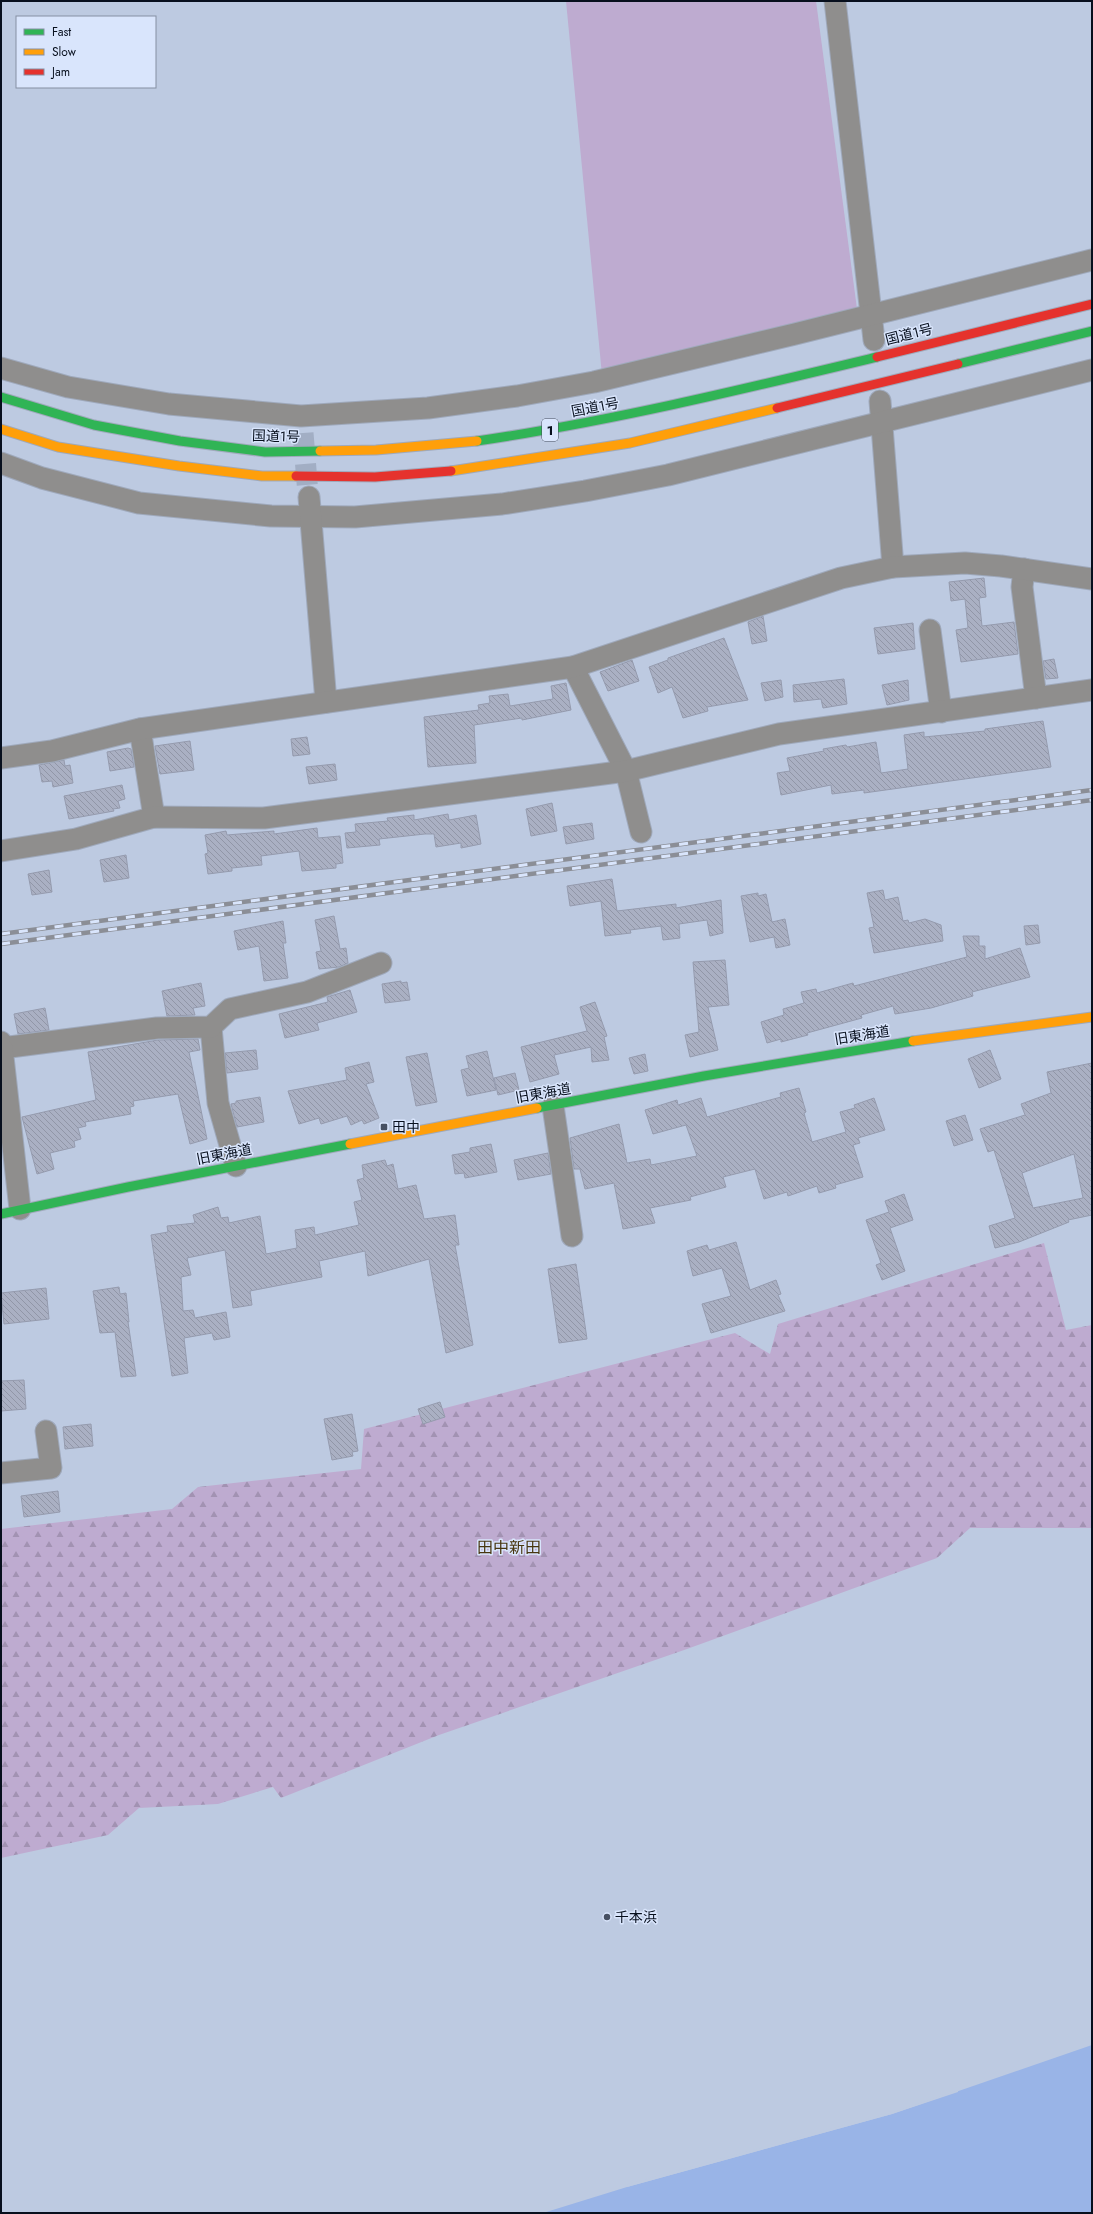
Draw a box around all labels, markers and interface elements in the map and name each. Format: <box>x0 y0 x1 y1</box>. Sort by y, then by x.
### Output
legend <box>16 16 156 88</box>
text: Fast <box>52 23 71 41</box>
text: Slow <box>52 43 77 61</box>
text: Jam <box>50 63 70 81</box>
street label: 国道1号 <box>883 318 935 350</box>
street label: 国道1号 <box>569 393 621 421</box>
road number: 1 <box>542 419 558 441</box>
street label: 国道1号 <box>252 425 300 447</box>
street label: 旧東海道 <box>833 1021 891 1049</box>
street label: 旧東海道 <box>514 1078 572 1108</box>
place label: 田中 <box>392 1117 420 1137</box>
marker: 田中 <box>379 1122 389 1132</box>
street label: 旧東海道 <box>195 1139 253 1169</box>
district label: 田中新田 <box>477 1536 541 1559</box>
place label: 千本浜 <box>615 1907 657 1927</box>
marker: 千本浜 <box>602 1912 612 1922</box>

